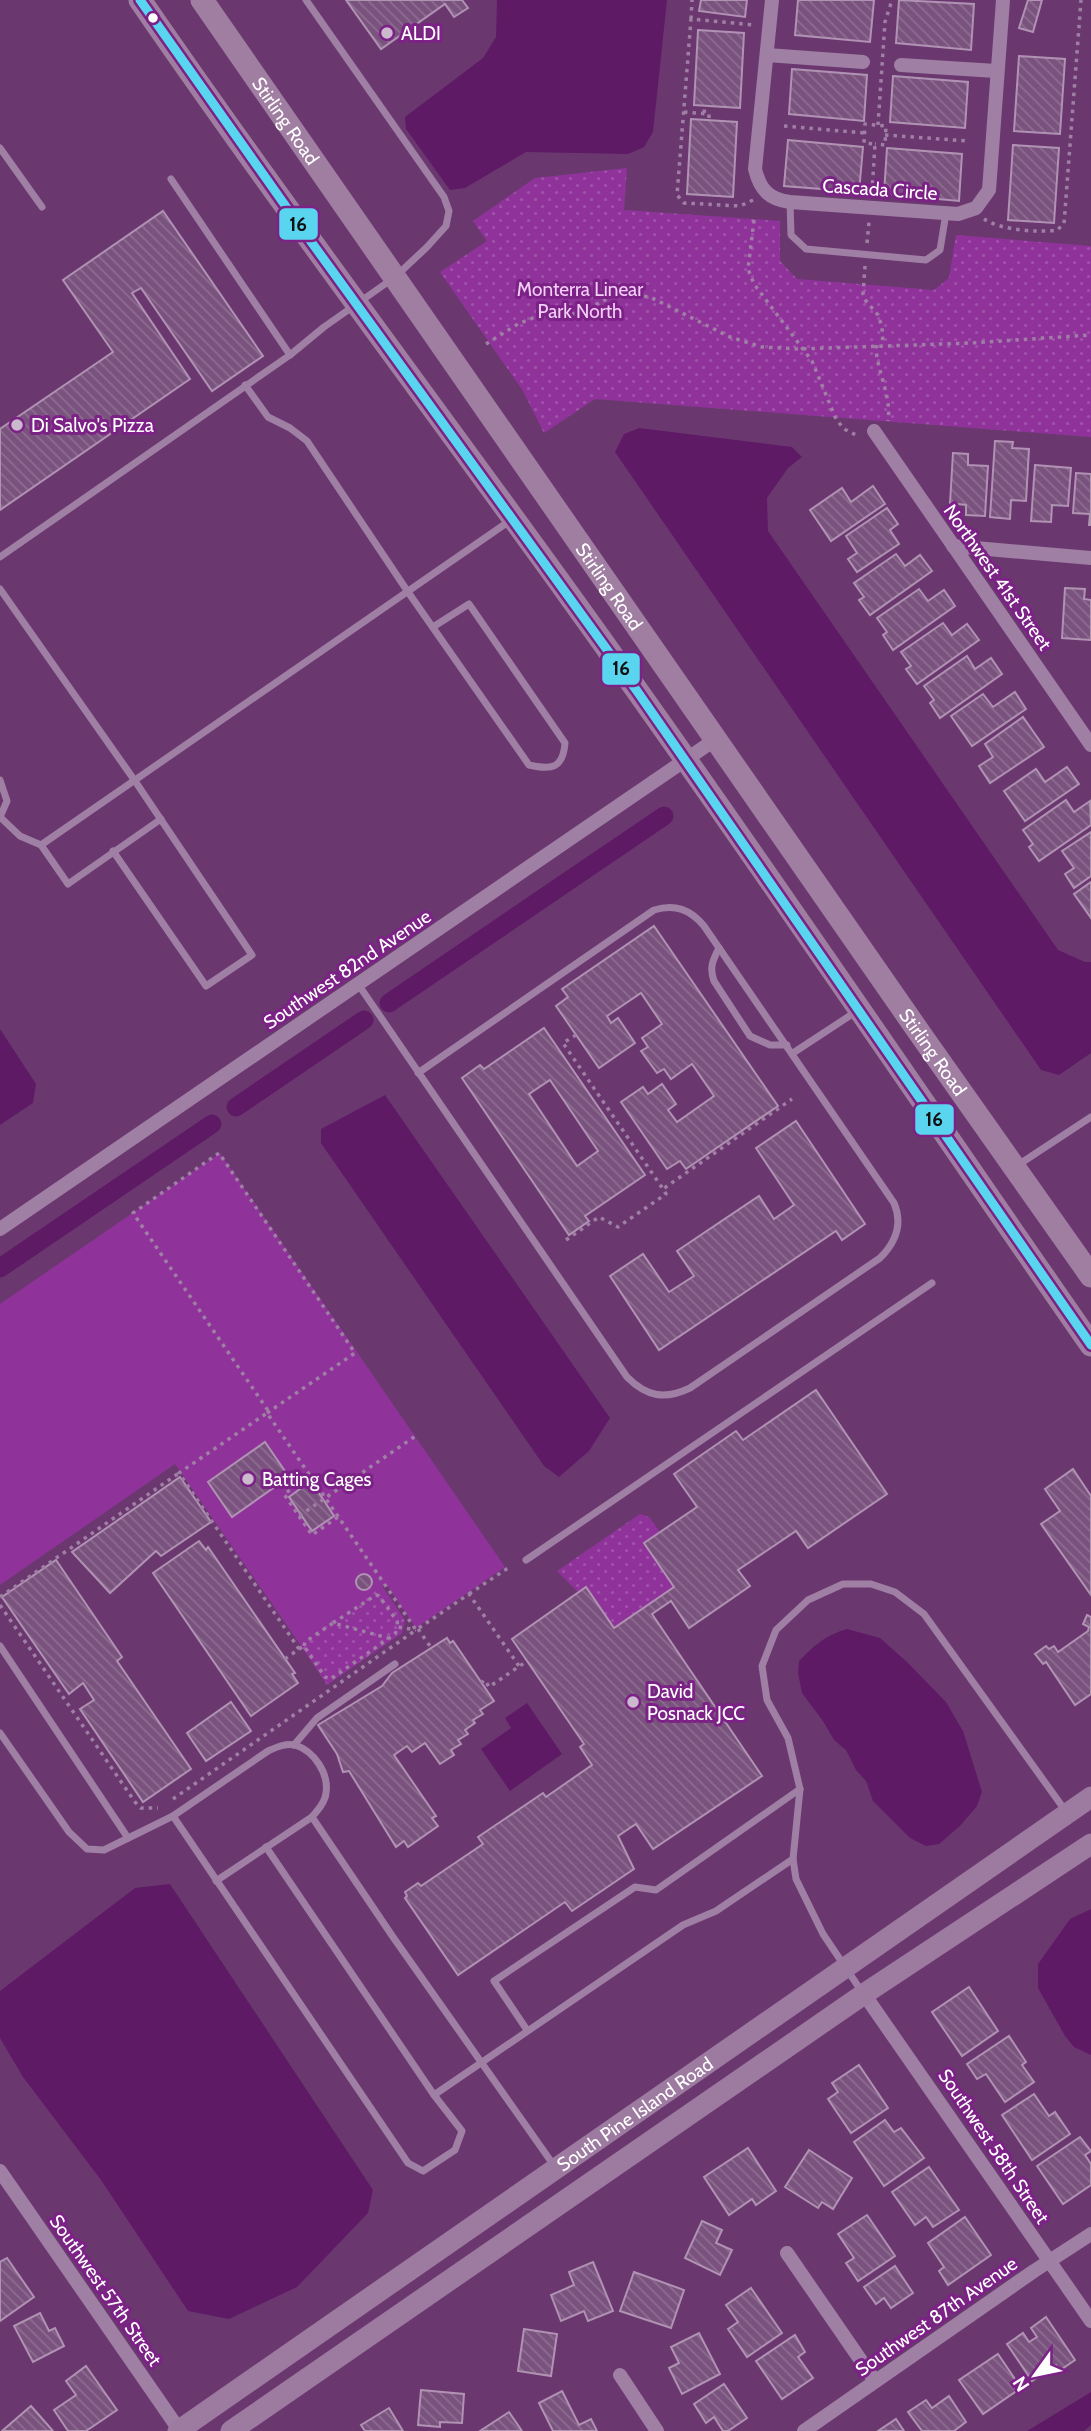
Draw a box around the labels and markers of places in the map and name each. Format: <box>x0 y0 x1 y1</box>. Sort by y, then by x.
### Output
unlabelled marker <box>146 11 160 25</box>
place label: ALDI <box>401 22 441 45</box>
marker: ALDI <box>379 25 395 41</box>
place label: Di Salvo's Pizza <box>31 414 154 437</box>
marker: Di Salvo's Pizza <box>9 417 25 433</box>
place label: Batting Cages <box>262 1468 371 1491</box>
marker: Batting Cages <box>240 1471 256 1487</box>
place label: David Posnack JCC <box>647 1680 745 1725</box>
marker: David Posnack JCC <box>625 1694 641 1710</box>

